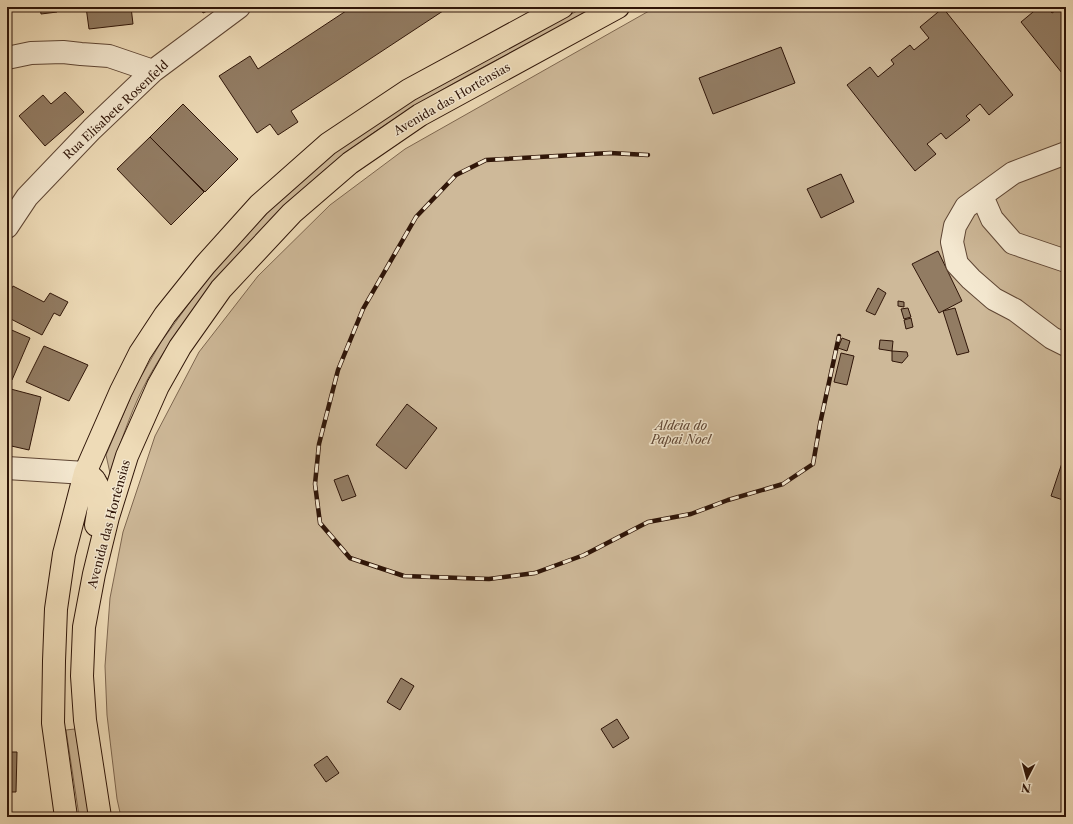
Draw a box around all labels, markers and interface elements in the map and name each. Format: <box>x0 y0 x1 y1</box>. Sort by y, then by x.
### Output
street label: Rua Elisabete Rosenfeld <box>60 57 172 162</box>
street label: Avenida das Hortênsias <box>390 59 513 139</box>
park label: Aldeia do Papai Noel <box>650 418 712 447</box>
street label: Avenida das Hortênsias <box>84 458 133 591</box>
north arrow <box>1007 758 1047 798</box>
text: N <box>1020 780 1031 795</box>

